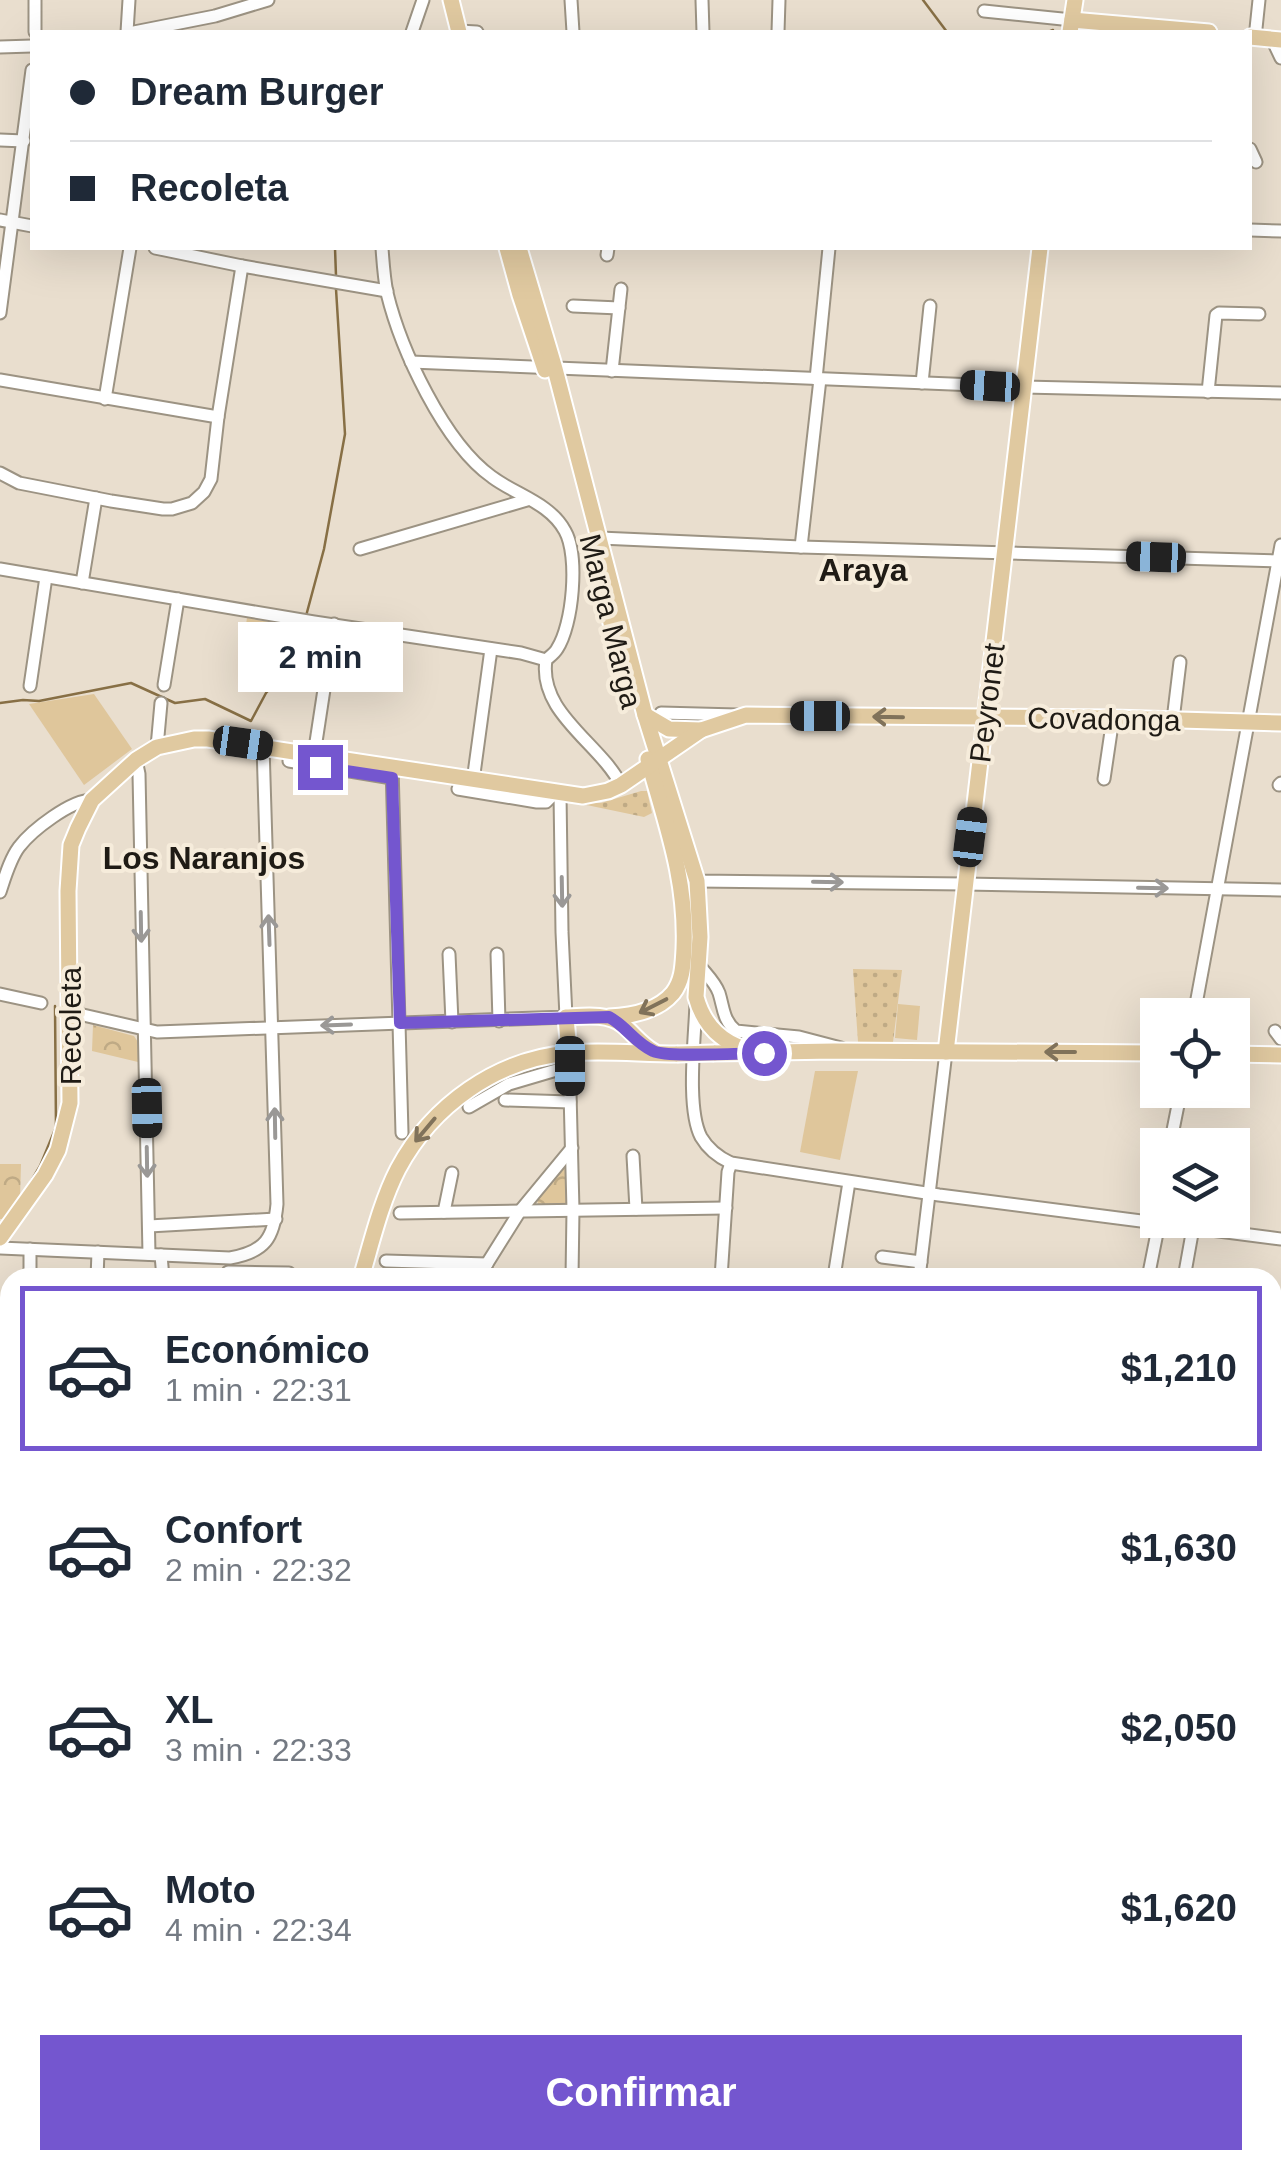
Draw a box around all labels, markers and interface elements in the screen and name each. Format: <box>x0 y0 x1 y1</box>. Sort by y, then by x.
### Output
text: Dream Burger <box>130 71 383 113</box>
text: Recoleta <box>130 167 288 209</box>
car <box>959 369 1021 403</box>
street label: Marga Marga <box>573 530 649 712</box>
car <box>1125 541 1187 573</box>
district label: Araya <box>819 552 908 588</box>
callout: 2 min <box>238 622 402 692</box>
text: 2 min <box>279 639 362 675</box>
street label: Peyronet <box>963 641 1011 765</box>
car <box>790 701 850 731</box>
street label: Covadonga <box>1027 701 1181 737</box>
one-way arrow <box>872 708 904 726</box>
car <box>211 724 275 762</box>
route end <box>298 745 343 790</box>
car <box>951 805 989 869</box>
district label: Los Naranjos <box>103 840 305 876</box>
one-way arrow <box>812 873 844 892</box>
one-way arrow <box>552 875 571 907</box>
one-way arrow <box>1137 879 1169 898</box>
one-way arrow <box>132 910 151 942</box>
one-way arrow <box>259 915 278 947</box>
street label: Recoleta <box>54 966 87 1085</box>
one-way arrow <box>638 997 668 1016</box>
map controls <box>1140 998 1250 1238</box>
button: locate <box>1140 998 1250 1108</box>
one-way arrow <box>320 1016 353 1035</box>
route start <box>742 1031 787 1076</box>
car <box>555 1036 585 1096</box>
one-way arrow <box>1045 1042 1078 1062</box>
car <box>131 1078 163 1138</box>
one-way arrow <box>265 1108 284 1140</box>
one-way arrow <box>414 1117 436 1143</box>
button: layers <box>1140 1128 1250 1238</box>
one-way arrow <box>138 1146 157 1178</box>
icon: car <box>45 1324 135 1414</box>
text: Económico <box>165 1329 370 1371</box>
text: $1,210 <box>1121 1347 1237 1389</box>
text: 1 min · 22:31 <box>165 1372 352 1408</box>
icon: car <box>45 1504 135 1594</box>
text: Confort <box>165 1509 302 1551</box>
text: $1,630 <box>1121 1527 1237 1569</box>
text: 2 min · 22:32 <box>165 1552 352 1588</box>
icon: car <box>45 1684 135 1774</box>
text: XL <box>165 1689 214 1731</box>
text: $2,050 <box>1121 1707 1237 1749</box>
text: 3 min · 22:33 <box>165 1732 352 1768</box>
icon: car <box>45 1864 135 1954</box>
text: Moto <box>165 1869 256 1911</box>
text: $1,620 <box>1121 1887 1237 1929</box>
text: 4 min · 22:34 <box>165 1912 352 1948</box>
button: Confirmar <box>40 2035 1242 2150</box>

